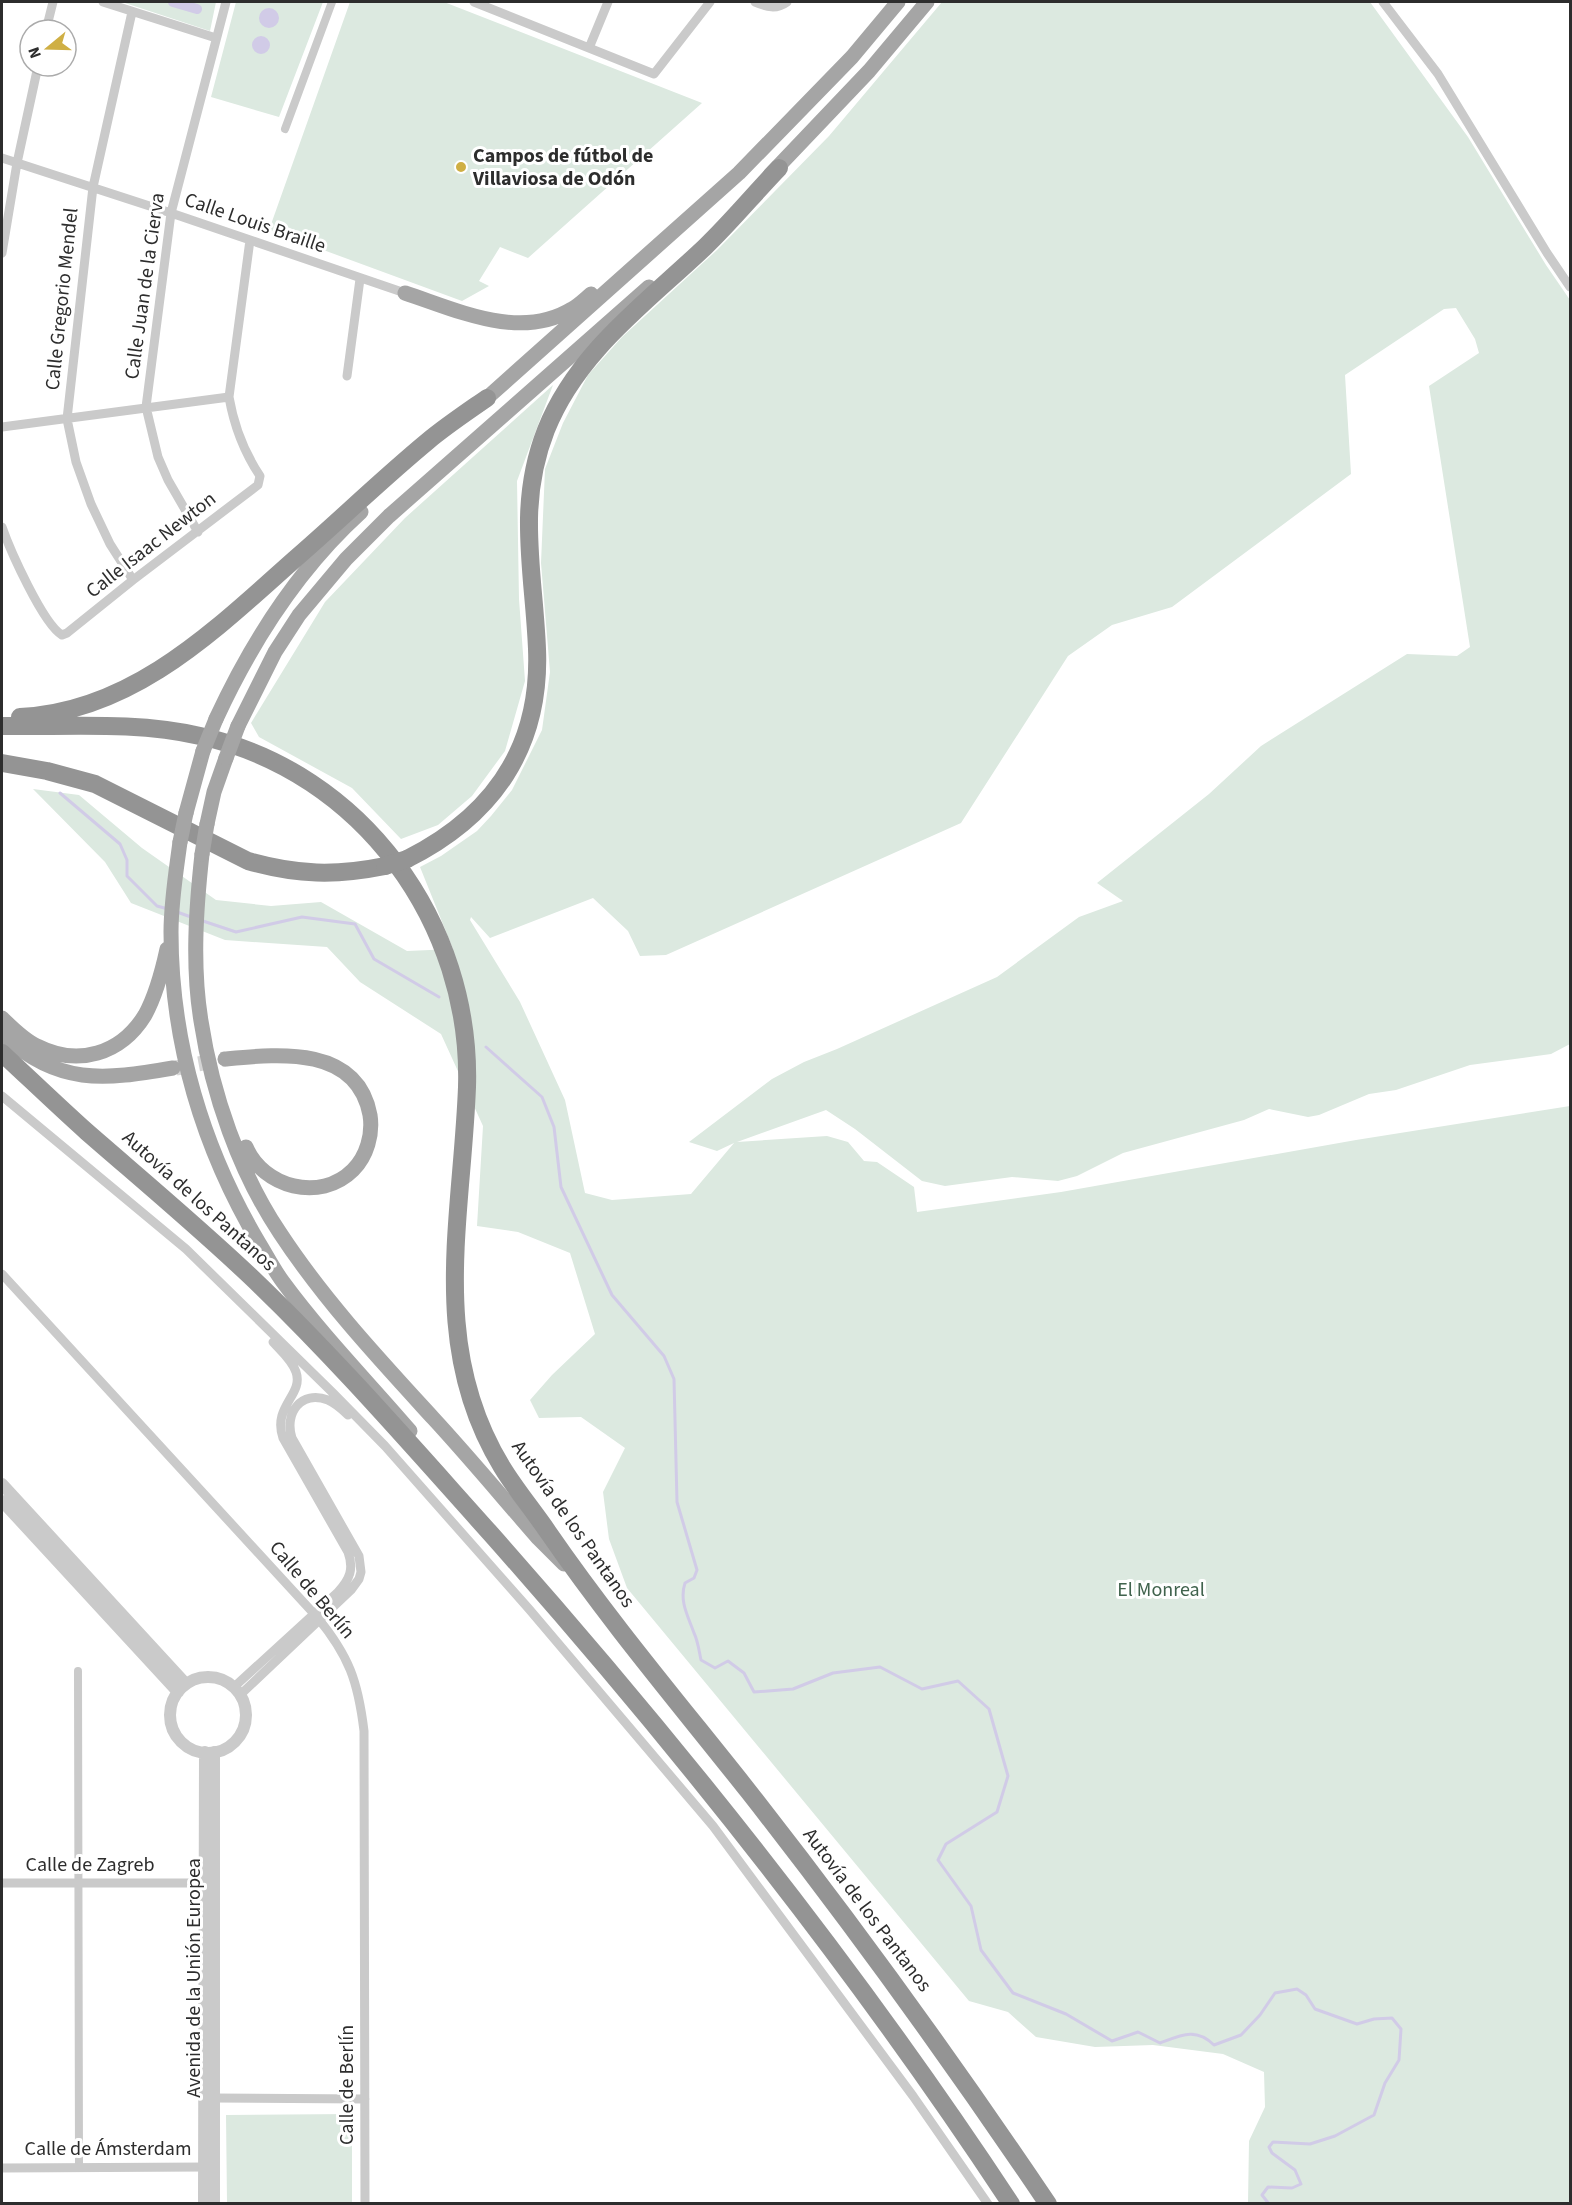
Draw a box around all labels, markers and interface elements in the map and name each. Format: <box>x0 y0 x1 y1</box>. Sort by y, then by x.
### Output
north arrow <box>18 18 78 78</box>
text: N <box>23 44 47 61</box>
place label: Campos de fútbol de Villaviosa de Odón <box>472 142 653 193</box>
marker: Campos de fútbol de Villaviosa de Odón <box>454 160 468 174</box>
street label: Calle Louis Braille <box>181 186 329 260</box>
street label: Calle Juan de la Cierva <box>118 191 172 381</box>
street label: Calle Gregorio Mendel <box>38 206 86 392</box>
street label: Calle Isaac Newton <box>80 485 222 605</box>
street label: Autovía de los Pantanos <box>116 1124 282 1278</box>
street label: Autovía de los Pantanos <box>505 1435 641 1613</box>
street label: Calle de Berlín <box>263 1535 361 1645</box>
park label: El Monreal <box>1117 1576 1205 1604</box>
street label: Autovía de los Pantanos <box>796 1822 938 1998</box>
street label: Calle de Zagreb <box>26 1851 154 1879</box>
street label: Avenida de la Unión Europea <box>180 1858 208 2098</box>
street label: Calle de Berlín <box>333 2025 361 2145</box>
street label: Calle de Ámsterdam <box>25 2135 192 2163</box>

